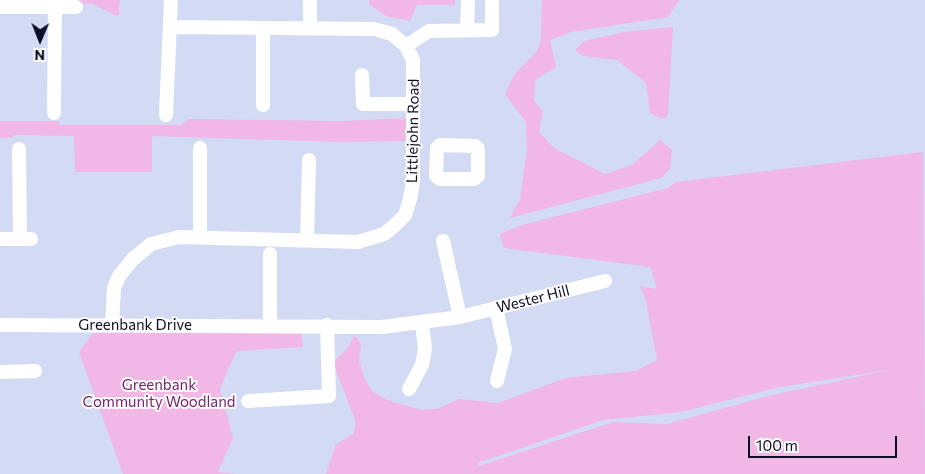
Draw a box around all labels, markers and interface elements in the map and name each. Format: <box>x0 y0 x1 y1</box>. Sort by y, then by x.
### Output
north arrow <box>15 15 65 65</box>
text: N <box>34 47 45 64</box>
street label: Littlejohn Road <box>403 79 423 183</box>
street label: Wester Hill <box>495 281 571 317</box>
street label: Greenbank Drive <box>78 316 192 334</box>
park label: Greenbank Community Woodland <box>83 376 235 411</box>
scale bar <box>750 426 899 458</box>
text: 100 m <box>756 436 798 454</box>

